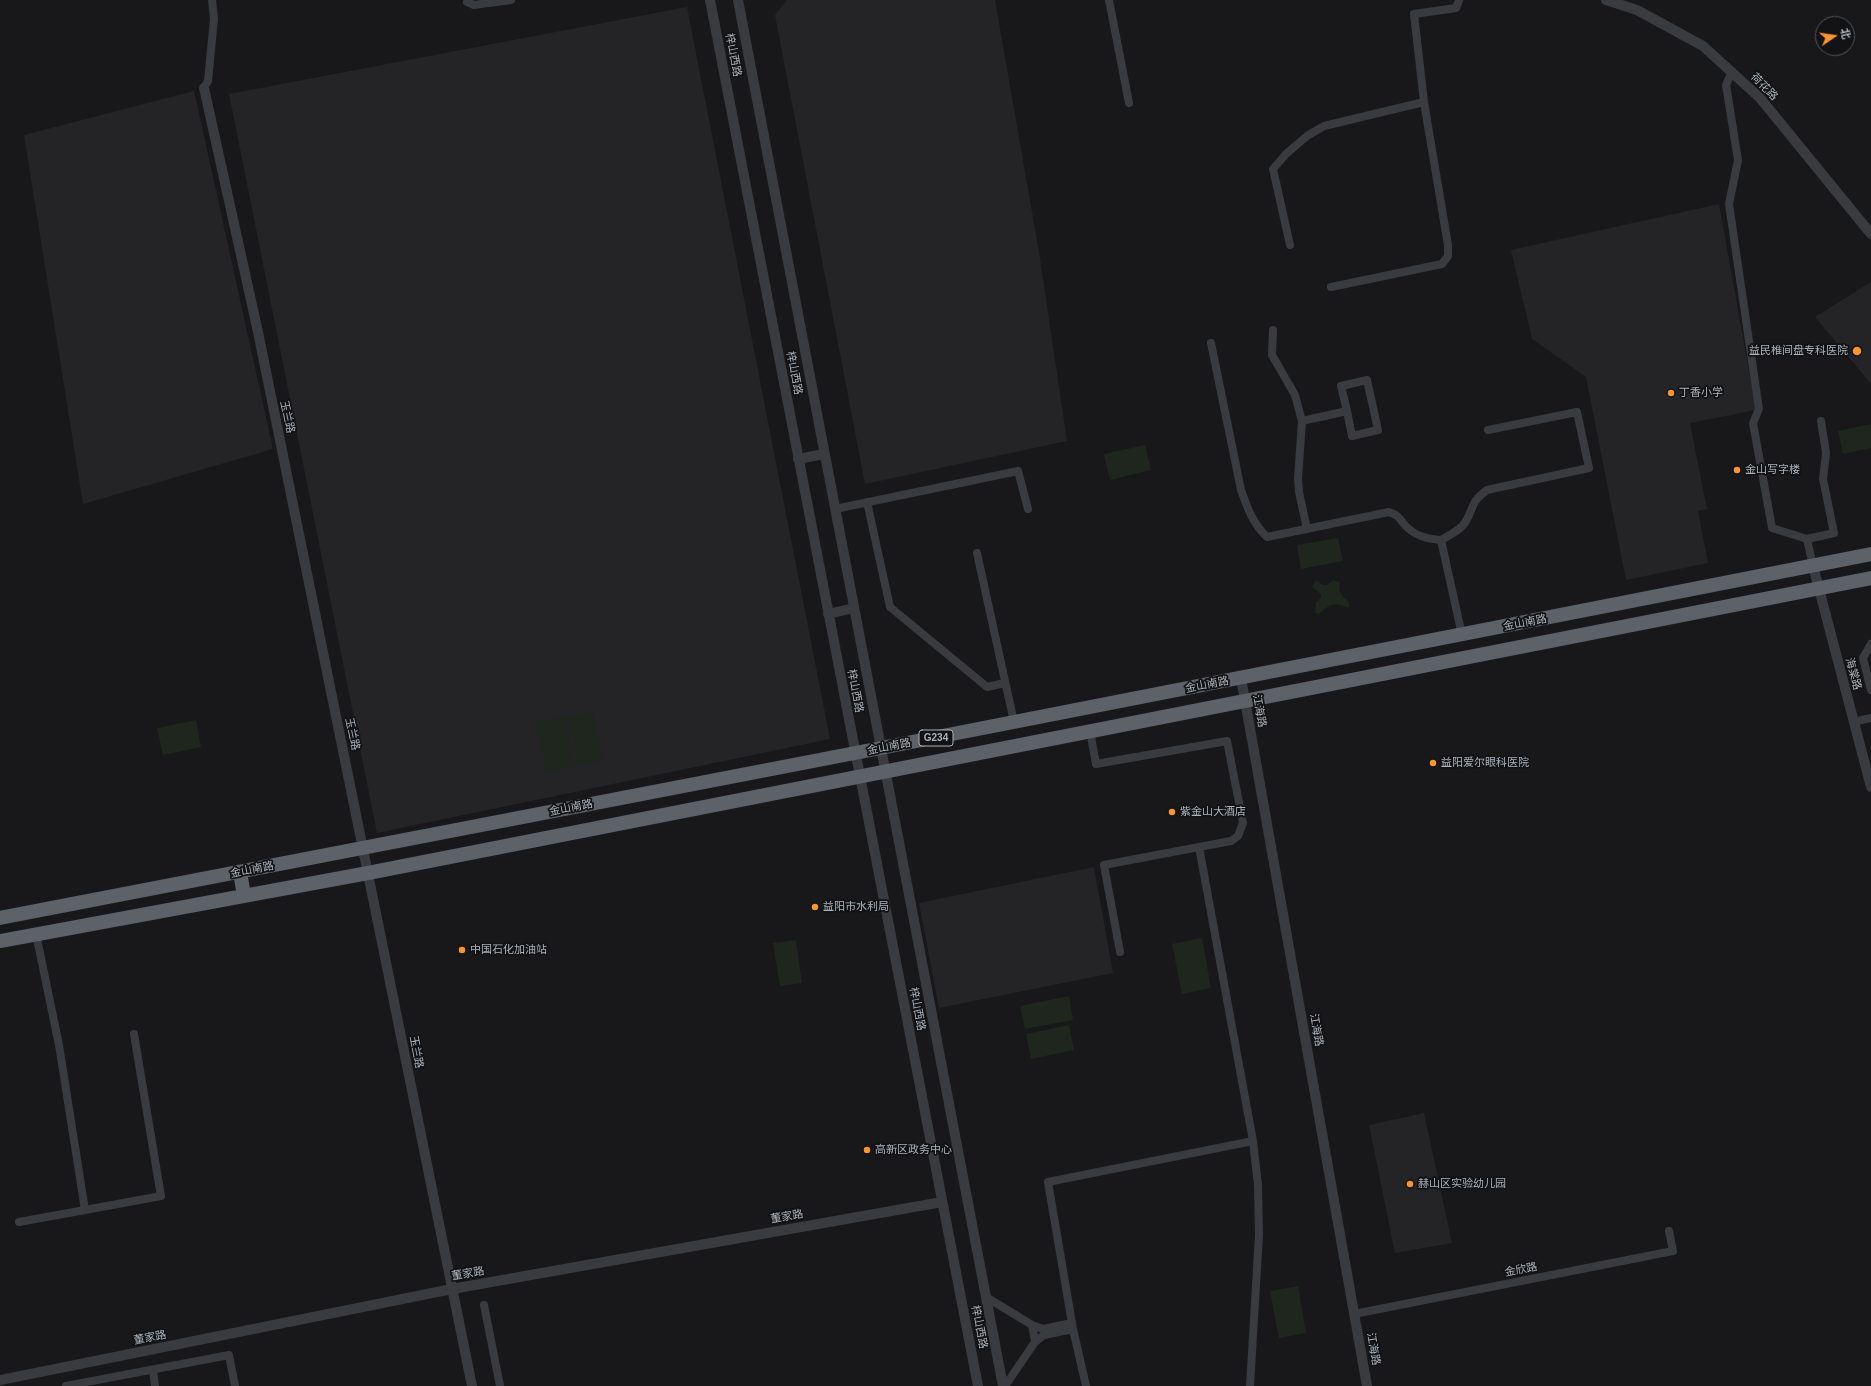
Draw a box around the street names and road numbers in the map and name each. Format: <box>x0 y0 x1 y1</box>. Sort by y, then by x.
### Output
street label: 梓山西路 <box>722 32 744 78</box>
street label: 荷花路 <box>1748 71 1780 103</box>
street label: 梓山西路 <box>783 350 805 396</box>
street label: 玉兰路 <box>277 399 297 435</box>
street label: 金山南路 <box>1502 612 1548 634</box>
street label: 海棠路 <box>1842 656 1864 692</box>
street label: 梓山西路 <box>844 668 866 714</box>
street label: 金山南路 <box>1184 674 1230 696</box>
street label: 江海路 <box>1250 694 1268 728</box>
street label: 玉兰路 <box>342 716 362 752</box>
road number: G234 <box>919 730 953 746</box>
street label: 金山南路 <box>866 736 912 758</box>
street label: 金山南路 <box>548 797 594 819</box>
street label: 金山南路 <box>229 859 275 881</box>
street label: 梓山西路 <box>906 986 928 1032</box>
street label: 江海路 <box>1307 1013 1325 1047</box>
street label: 玉兰路 <box>406 1035 426 1069</box>
street label: 董家路 <box>770 1208 804 1226</box>
street label: 金欣路 <box>1504 1260 1538 1280</box>
street label: 董家路 <box>451 1265 485 1283</box>
street label: 梓山西路 <box>968 1304 990 1350</box>
street label: 董家路 <box>133 1328 167 1348</box>
street label: 江海路 <box>1364 1332 1382 1366</box>

